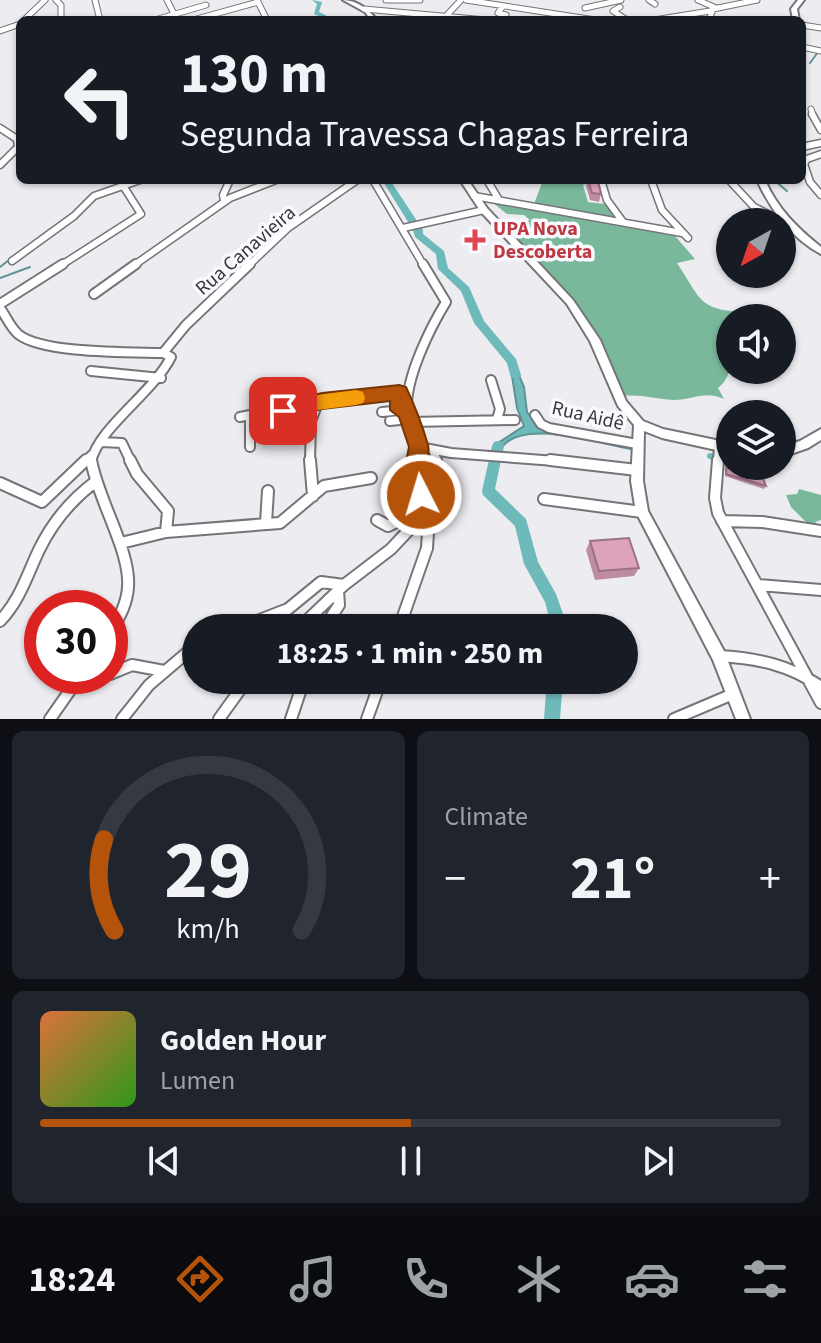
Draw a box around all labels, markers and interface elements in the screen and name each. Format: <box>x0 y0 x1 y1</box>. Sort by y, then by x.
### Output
text: 130 m <box>180 35 328 114</box>
icon: left <box>48 48 152 152</box>
text: Segunda Travessa Chagas Ferreira <box>180 109 689 160</box>
street label: Rua Canavieira <box>189 199 302 302</box>
north arrow <box>716 208 796 288</box>
map controls <box>716 208 796 480</box>
place label: UPA Nova Descoberta <box>493 215 592 266</box>
marker: UPA Nova Descoberta <box>464 229 486 251</box>
button: sound <box>716 304 796 384</box>
pin <box>249 377 317 445</box>
icon: arrive <box>261 389 305 433</box>
street label: Rua Aidê <box>549 394 627 438</box>
button: layers <box>716 400 796 480</box>
position arrow <box>379 453 463 537</box>
speed limit sign: 30 <box>24 590 128 694</box>
text: 18:25 · 1 min · 250 m <box>277 632 543 675</box>
text: Climate <box>445 798 528 835</box>
text: 29 <box>164 812 252 930</box>
text: 21° <box>570 837 655 922</box>
text: − <box>445 848 466 911</box>
text: + <box>759 848 781 911</box>
text: km/h <box>177 909 240 949</box>
text: Golden Hour <box>160 1019 326 1062</box>
text: Lumen <box>160 1062 235 1099</box>
icon: previous <box>142 1139 186 1183</box>
icon: pause <box>389 1139 433 1183</box>
icon: next <box>636 1139 680 1183</box>
icon: directions <box>172 1251 228 1307</box>
icon: music <box>285 1251 341 1307</box>
icon: phone <box>398 1251 454 1307</box>
icon: climate <box>511 1251 567 1307</box>
icon: car <box>624 1251 680 1307</box>
icon: filters <box>737 1251 793 1307</box>
text: 18:24 <box>28 1254 115 1305</box>

